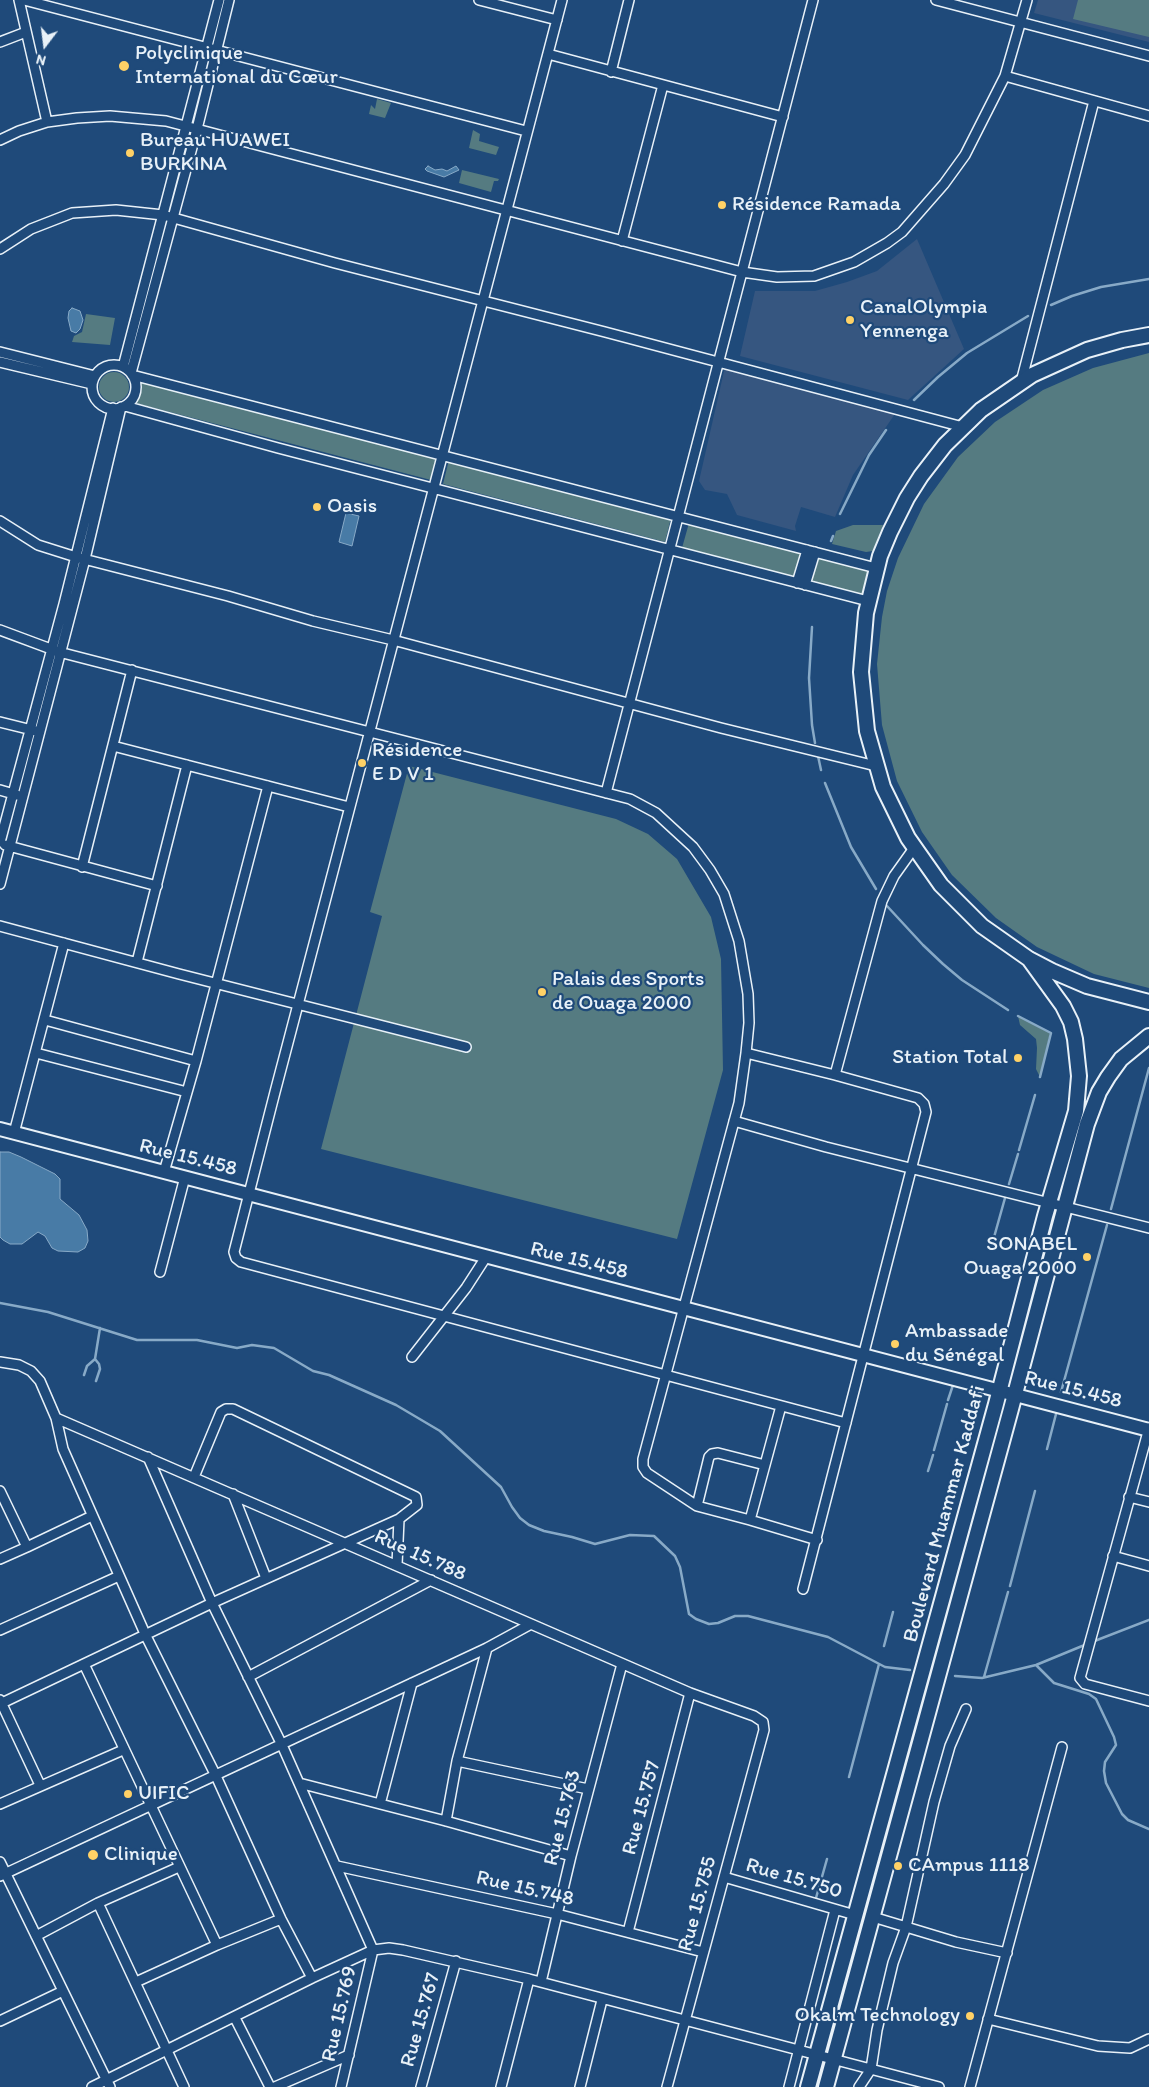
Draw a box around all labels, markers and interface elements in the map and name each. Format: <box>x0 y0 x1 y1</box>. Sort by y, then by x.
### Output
north arrow <box>20 20 70 70</box>
place label: Polyclinique International du Cœur <box>135 41 338 91</box>
text: N <box>34 51 48 69</box>
marker: Polyclinique International du Cœur <box>117 59 131 73</box>
place label: Bureau HUAWEI BURKINA <box>140 128 290 178</box>
marker: Bureau HUAWEI BURKINA <box>124 147 136 159</box>
place label: Résidence Ramada <box>732 192 901 218</box>
marker: Résidence Ramada <box>716 199 728 211</box>
place label: CanalOlympia Yennenga <box>860 295 987 345</box>
marker: CanalOlympia Yennenga <box>844 314 856 326</box>
place label: Oasis <box>327 494 377 520</box>
marker: Oasis <box>311 501 323 513</box>
place label: Résidence E D V 1 <box>372 738 462 788</box>
marker: Résidence E D V 1 <box>356 757 368 769</box>
place label: Palais des Sports de Ouaga 2000 <box>552 967 704 1017</box>
marker: Palais des Sports de Ouaga 2000 <box>536 986 548 998</box>
place label: Station Total <box>892 1045 1008 1071</box>
marker: Station Total <box>1012 1052 1024 1064</box>
street label: Rue 15.458 <box>136 1134 240 1182</box>
place label: SONABEL Ouaga 2000 <box>964 1232 1077 1282</box>
street label: Rue 15.458 <box>527 1237 631 1285</box>
marker: SONABEL Ouaga 2000 <box>1081 1251 1093 1263</box>
place label: Ambassade du Sénégal <box>905 1319 1008 1369</box>
marker: Ambassade du Sénégal <box>889 1338 901 1350</box>
street label: Rue 15.458 <box>1021 1366 1125 1414</box>
street label: Boulevard Muammar Kaddafi <box>899 1383 991 1645</box>
street label: Rue 15.788 <box>370 1524 470 1588</box>
street label: Rue 15.757 <box>617 1758 667 1858</box>
street label: Rue 15.763 <box>539 1767 587 1869</box>
place label: UIFIC <box>138 1781 189 1807</box>
marker: UIFIC <box>122 1788 134 1800</box>
place label: Clinique <box>104 1842 178 1868</box>
marker: Clinique <box>86 1848 100 1862</box>
street label: Rue 15.750 <box>743 1853 845 1905</box>
place label: CAmpus 1118 <box>908 1853 1029 1879</box>
street label: Rue 15.755 <box>673 1854 723 1954</box>
marker: CAmpus 1118 <box>892 1860 904 1872</box>
street label: Rue 15.748 <box>474 1866 576 1912</box>
street label: Rue 15.769 <box>317 1964 363 2064</box>
street label: Rue 15.767 <box>396 1970 446 2070</box>
place label: Okalm Technology <box>795 2003 960 2029</box>
marker: Okalm Technology <box>964 2010 976 2022</box>

